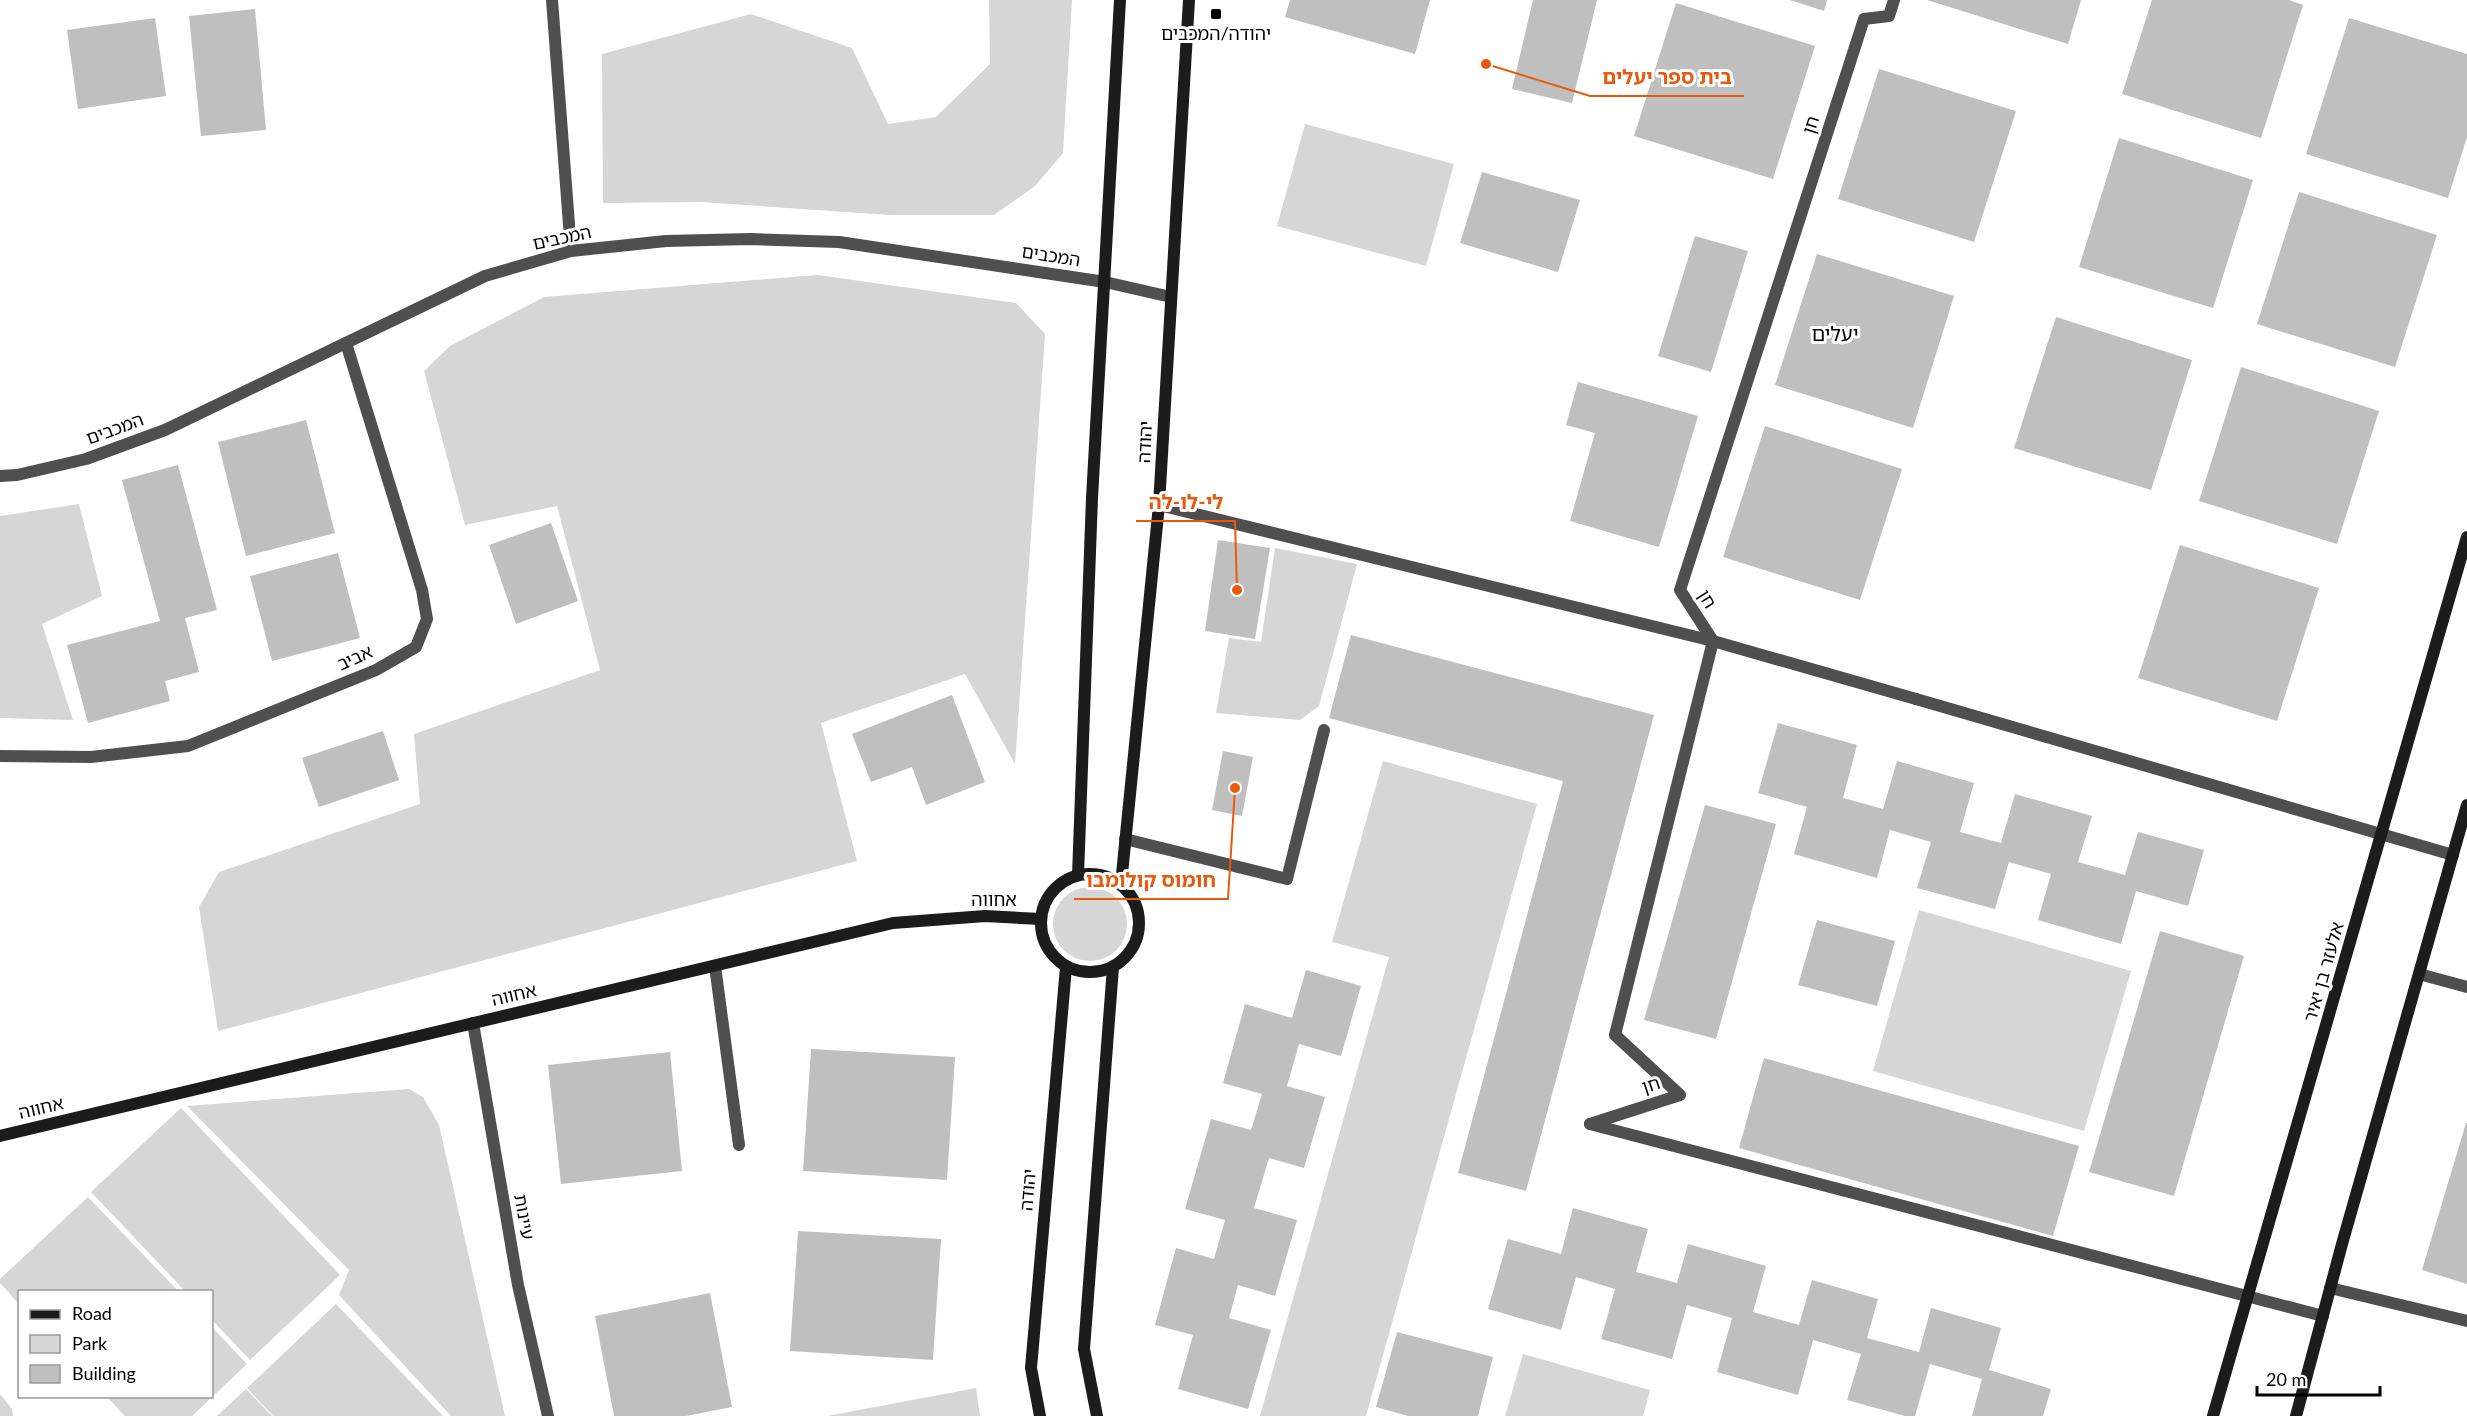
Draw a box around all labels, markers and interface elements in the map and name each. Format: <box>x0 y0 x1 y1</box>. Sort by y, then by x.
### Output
marker: יהודה/המכבים <box>1209 7 1223 21</box>
place label: יהודה/המכבים <box>1161 22 1271 44</box>
callout: בית ספר יעלים <box>1590 58 1744 96</box>
text: בית ספר יעלים <box>1602 64 1732 88</box>
street label: חן <box>1797 113 1823 137</box>
street label: המכבים <box>530 220 593 254</box>
street label: המכבים <box>1020 239 1082 271</box>
district label: יעלים <box>1811 321 1859 345</box>
street label: המכבים <box>83 408 146 449</box>
street label: יהודה <box>1132 420 1156 464</box>
callout: לי-לו-לה <box>1136 483 1235 521</box>
text: לי-לו-לה <box>1149 489 1223 513</box>
street label: חן <box>1694 585 1722 612</box>
street label: אביב <box>334 640 376 674</box>
callout: חומוס קולומבו <box>1074 861 1228 899</box>
text: חומוס קולומבו <box>1086 867 1216 891</box>
street label: אחווה <box>971 888 1017 910</box>
street label: אלעזר בן יאיר <box>2298 919 2348 1024</box>
street label: אחווה <box>489 978 538 1010</box>
street label: חן <box>1639 1071 1663 1097</box>
street label: אחווה <box>16 1091 65 1123</box>
street label: יהודה <box>1014 1168 1040 1212</box>
street label: עיינות <box>510 1192 540 1241</box>
legend <box>18 1290 213 1398</box>
text: Road <box>72 1302 112 1324</box>
text: Park <box>72 1332 108 1354</box>
scale bar <box>2257 1359 2380 1397</box>
text: Building <box>72 1362 136 1384</box>
text: 20 m <box>2266 1368 2306 1390</box>

